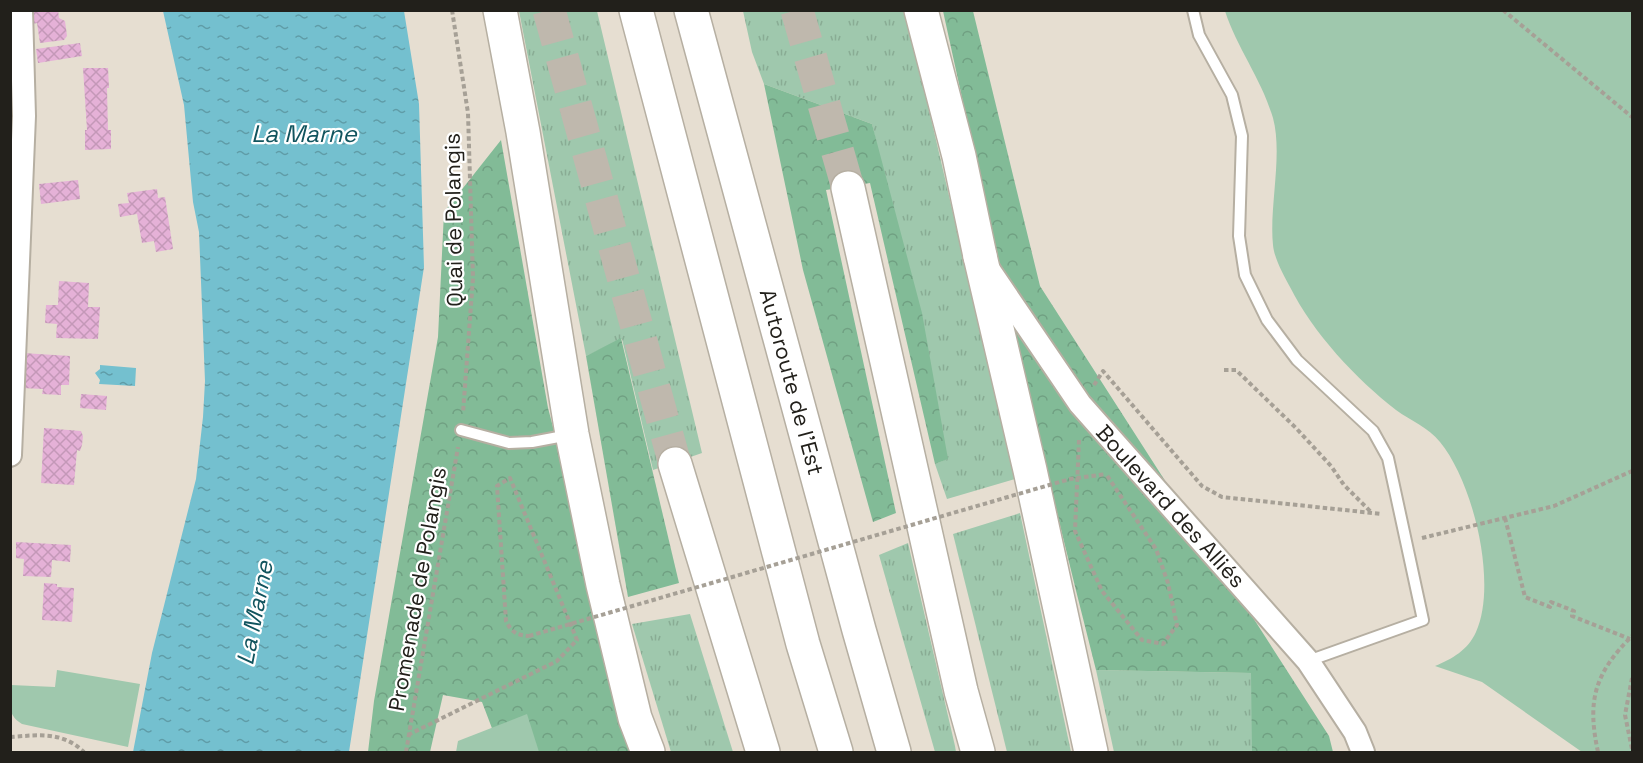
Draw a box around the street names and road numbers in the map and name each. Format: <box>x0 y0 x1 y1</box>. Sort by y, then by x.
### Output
street label: Quai de Polangis <box>437 133 469 307</box>
street label: Autoroute de l’Est <box>754 286 830 478</box>
street label: Boulevard des Alliés <box>1090 419 1252 593</box>
street label: Promenade de Polangis <box>382 465 452 713</box>

